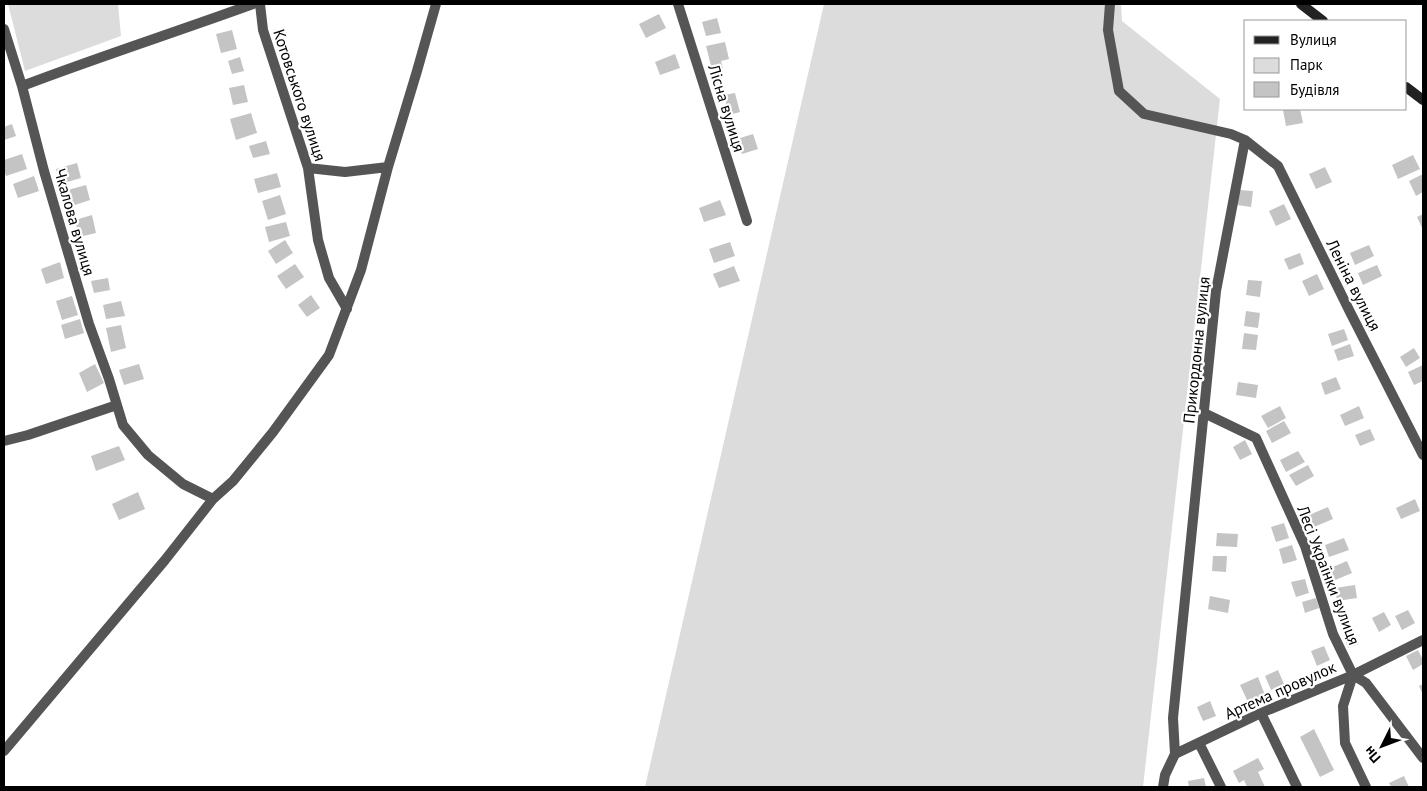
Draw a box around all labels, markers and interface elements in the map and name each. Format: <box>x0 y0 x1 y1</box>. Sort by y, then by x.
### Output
legend <box>1244 20 1407 110</box>
street label: Котовського вулиця <box>269 27 331 163</box>
text: Вулиця <box>1290 30 1337 49</box>
text: Парк <box>1290 55 1323 74</box>
street label: Лісна вулиця <box>704 61 750 154</box>
text: Будівля <box>1290 80 1339 99</box>
street label: Чкалова вулиця <box>50 166 100 278</box>
street label: Леніна вулиця <box>1322 235 1386 334</box>
street label: Прикордонна вулиця <box>1178 276 1214 424</box>
street label: Лесі Українки вулиця <box>1293 502 1365 647</box>
street label: Артема провулок <box>1221 656 1339 724</box>
north arrow <box>1357 721 1407 771</box>
text: Пн <box>1360 743 1385 767</box>

